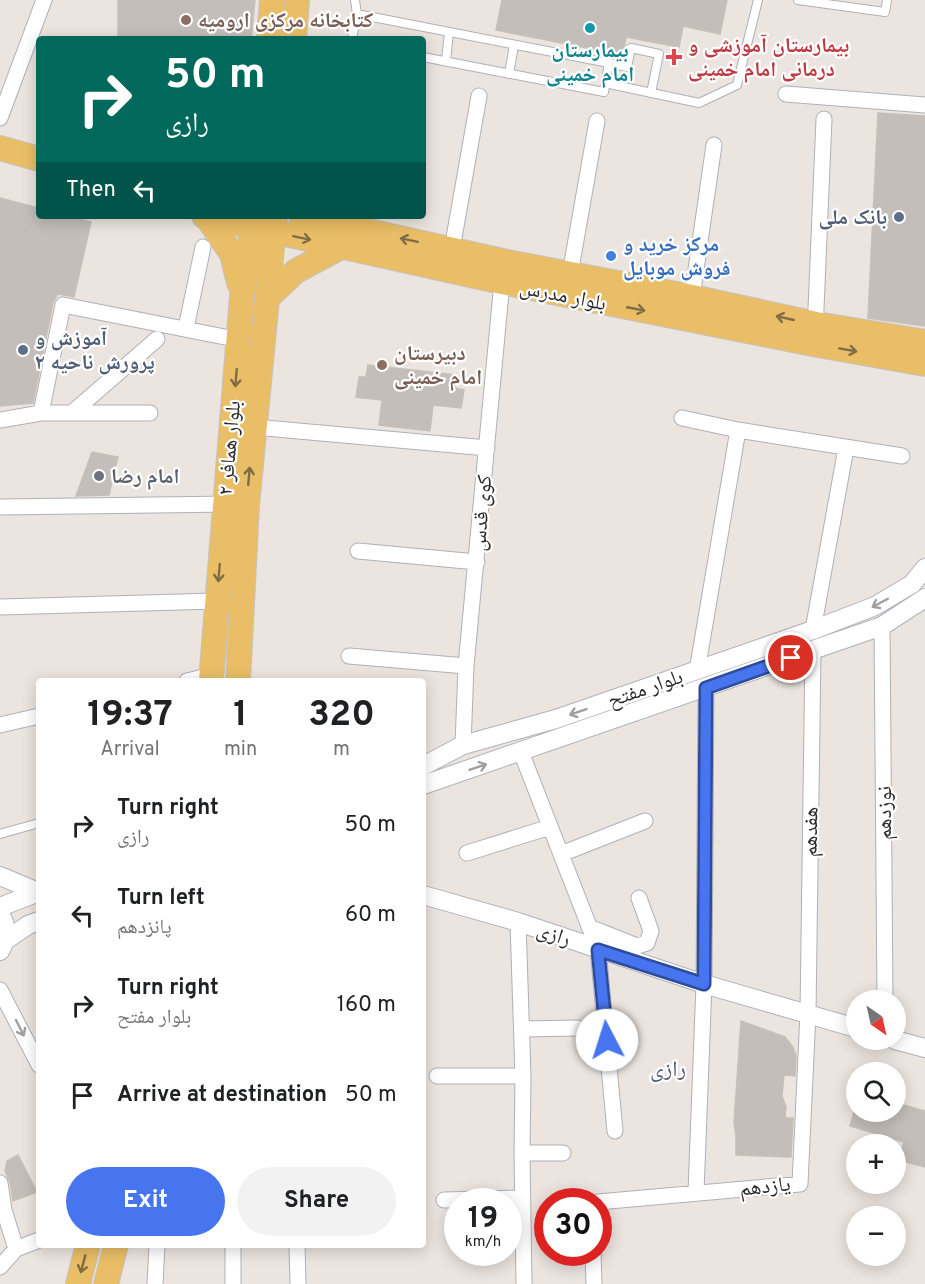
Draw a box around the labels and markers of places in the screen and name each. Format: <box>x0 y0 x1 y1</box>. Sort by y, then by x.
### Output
place label: کتابخانه مرکزی ارومیه <box>198 8 373 35</box>
marker: کتابخانه مرکزی ارومیه <box>179 13 193 27</box>
marker: بیمارستان امام خمینی <box>583 21 597 35</box>
place label: بیمارستان آموزشی و درمانی امام خمینی <box>688 33 849 84</box>
place label: بیمارستان امام خمینی <box>546 38 634 89</box>
marker: بیمارستان آموزشی و درمانی امام خمینی <box>665 48 683 66</box>
place label: بانک ملی <box>818 205 887 232</box>
marker: بانک ملی <box>892 210 906 224</box>
place label: مرکز خرید و فروش موبایل <box>623 232 730 283</box>
marker: مرکز خرید و فروش موبایل <box>604 249 618 263</box>
place label: آموزش و پرورش ناحیه ۲ <box>35 326 155 377</box>
place label: دبیرستان امام خمینی <box>394 341 482 392</box>
marker: آموزش و پرورش ناحیه ۲ <box>16 343 30 357</box>
marker: دبیرستان امام خمینی <box>375 358 389 372</box>
place label: امام رضا <box>111 464 179 491</box>
marker: امام رضا <box>92 469 106 483</box>
pin <box>765 632 816 683</box>

